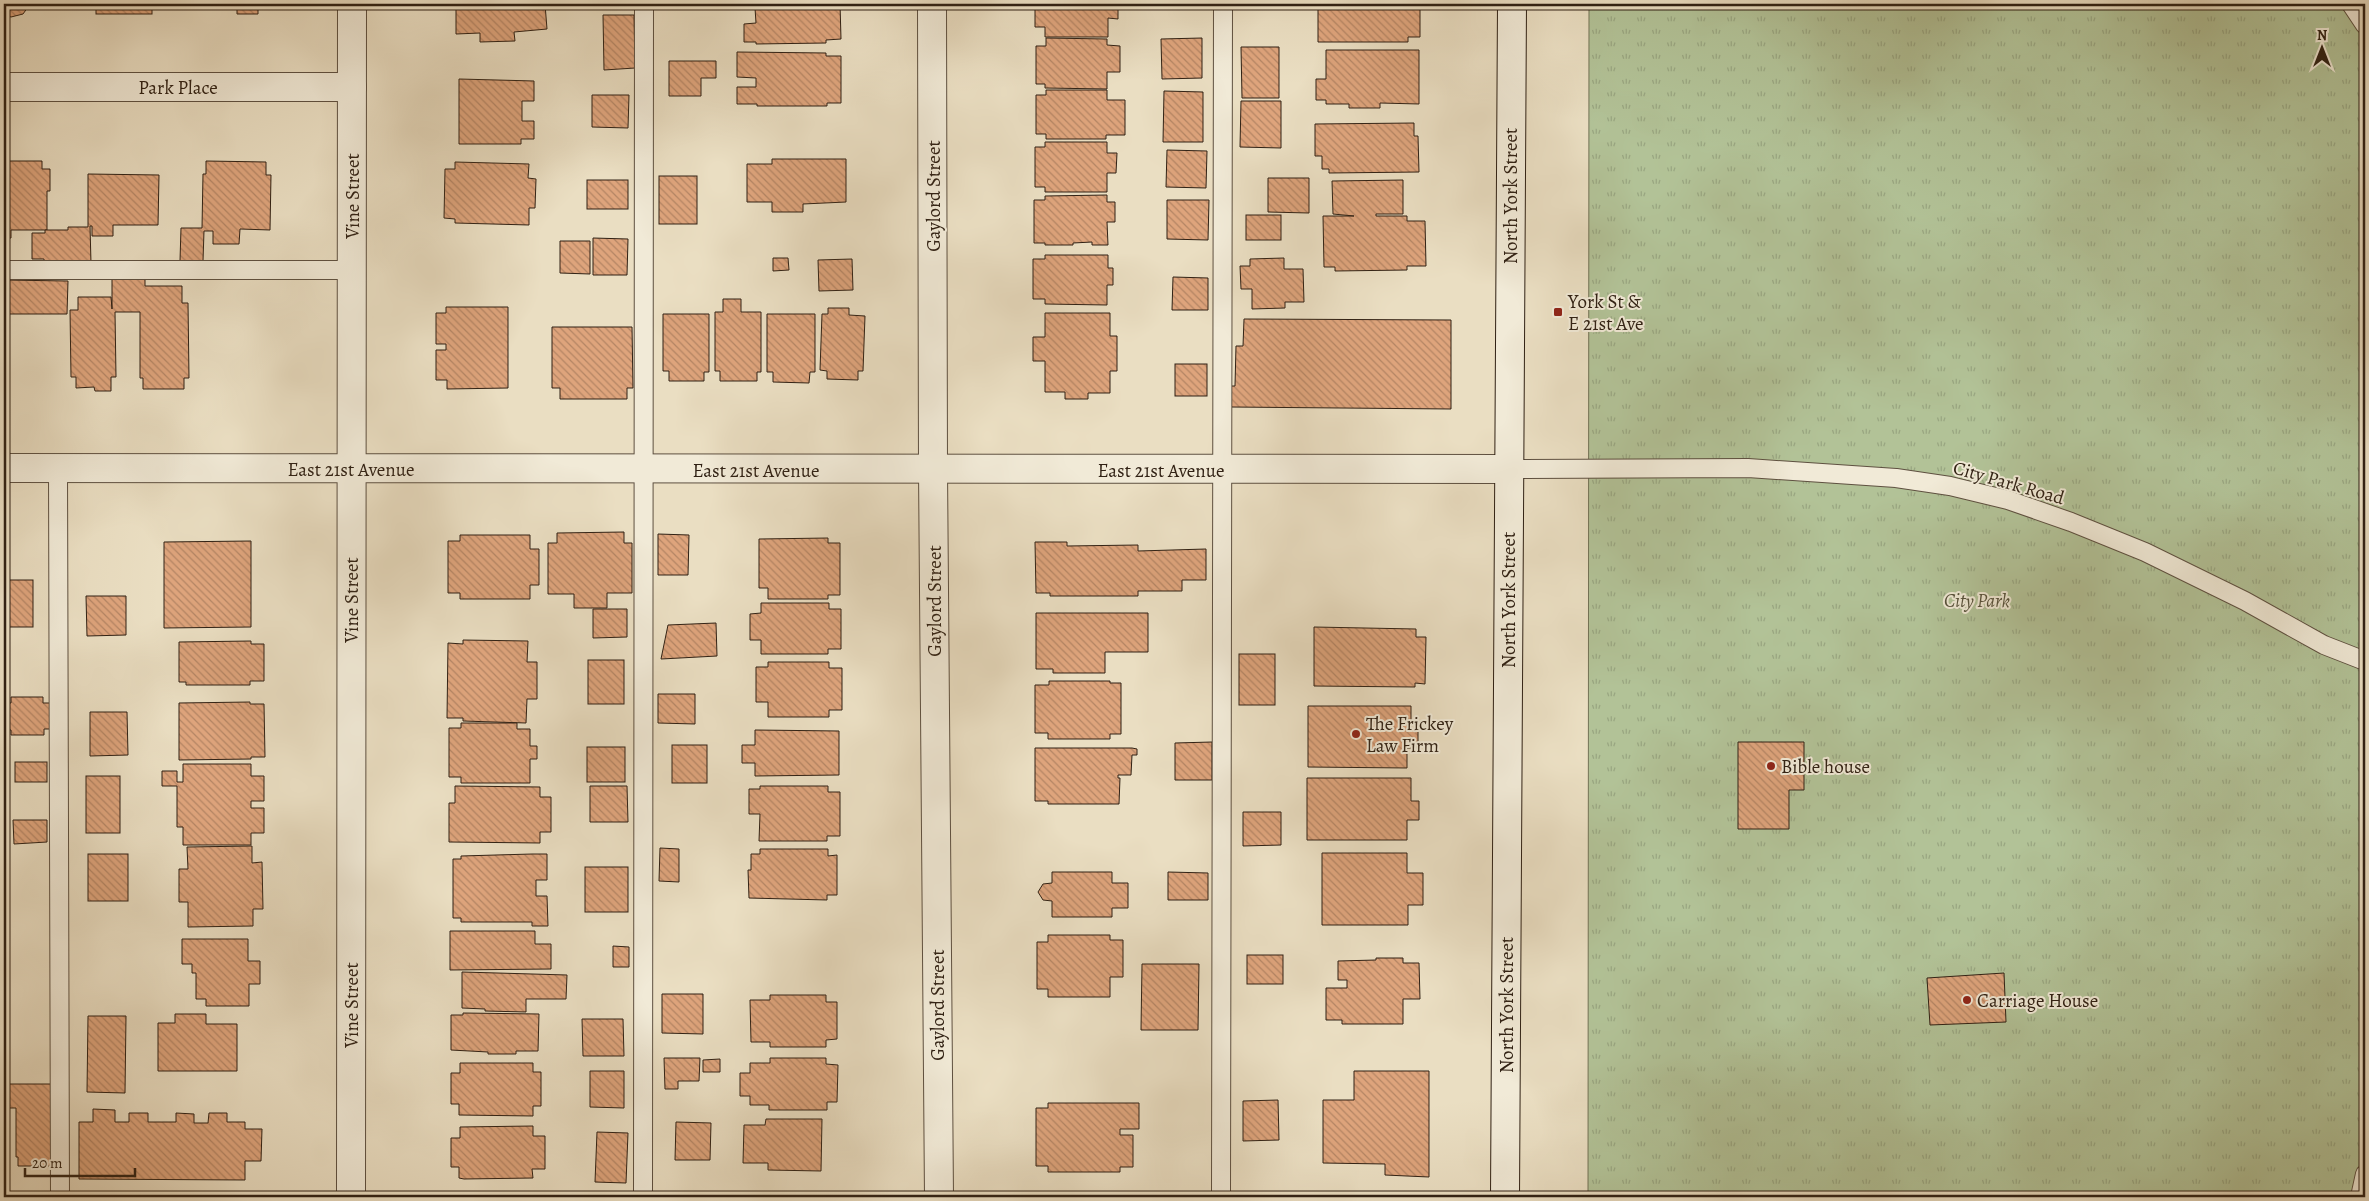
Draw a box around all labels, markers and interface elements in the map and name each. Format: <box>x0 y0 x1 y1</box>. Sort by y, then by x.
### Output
north arrow <box>2296 22 2346 72</box>
text: N <box>2317 26 2327 45</box>
street label: Park Place <box>138 75 218 101</box>
street label: North York Street <box>1498 128 1524 264</box>
street label: Gaylord Street <box>921 140 947 252</box>
street label: Vine Street <box>340 153 366 240</box>
place label: York St & E 21st Ave <box>1567 289 1644 337</box>
marker: York St & E 21st Ave <box>1552 306 1564 318</box>
street label: City Park Road <box>1950 455 2068 511</box>
street label: East 21st Avenue <box>287 457 415 483</box>
street label: East 21st Avenue <box>692 458 820 484</box>
street label: East 21st Avenue <box>1097 458 1225 484</box>
street label: North York Street <box>1496 532 1522 668</box>
street label: Gaylord Street <box>922 545 948 657</box>
street label: Vine Street <box>339 557 365 644</box>
park label: City Park <box>1944 588 2010 614</box>
place label: The Frickey Law Firm <box>1366 711 1454 759</box>
marker: The Frickey Law Firm <box>1350 728 1362 740</box>
place label: Bible house <box>1781 754 1870 780</box>
marker: Bible house <box>1765 760 1777 772</box>
street label: North York Street <box>1494 937 1520 1073</box>
street label: Gaylord Street <box>925 949 951 1061</box>
street label: Vine Street <box>339 962 365 1049</box>
place label: Carriage House <box>1977 988 2098 1014</box>
marker: Carriage House <box>1961 994 1973 1006</box>
scale bar <box>25 1146 135 1178</box>
text: 20 m <box>32 1153 63 1173</box>

